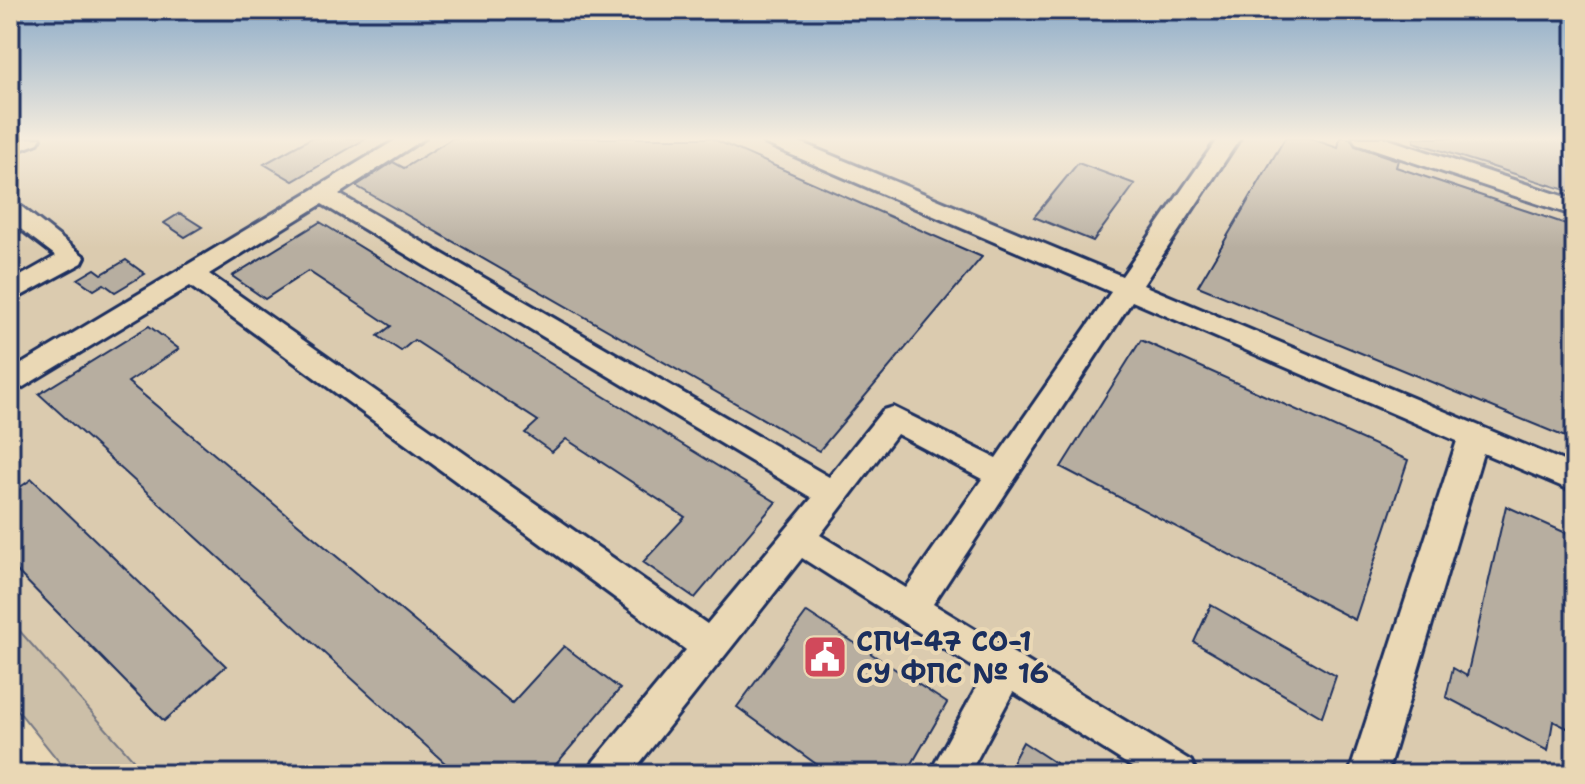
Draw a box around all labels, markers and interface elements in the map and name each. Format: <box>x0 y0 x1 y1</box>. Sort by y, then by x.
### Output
place label: СПЧ-47 СО-1 СУ ФПС № 16 <box>856 622 1049 692</box>
public building icon: СПЧ-47 СО-1 СУ ФПС № 16 <box>801 633 849 681</box>

